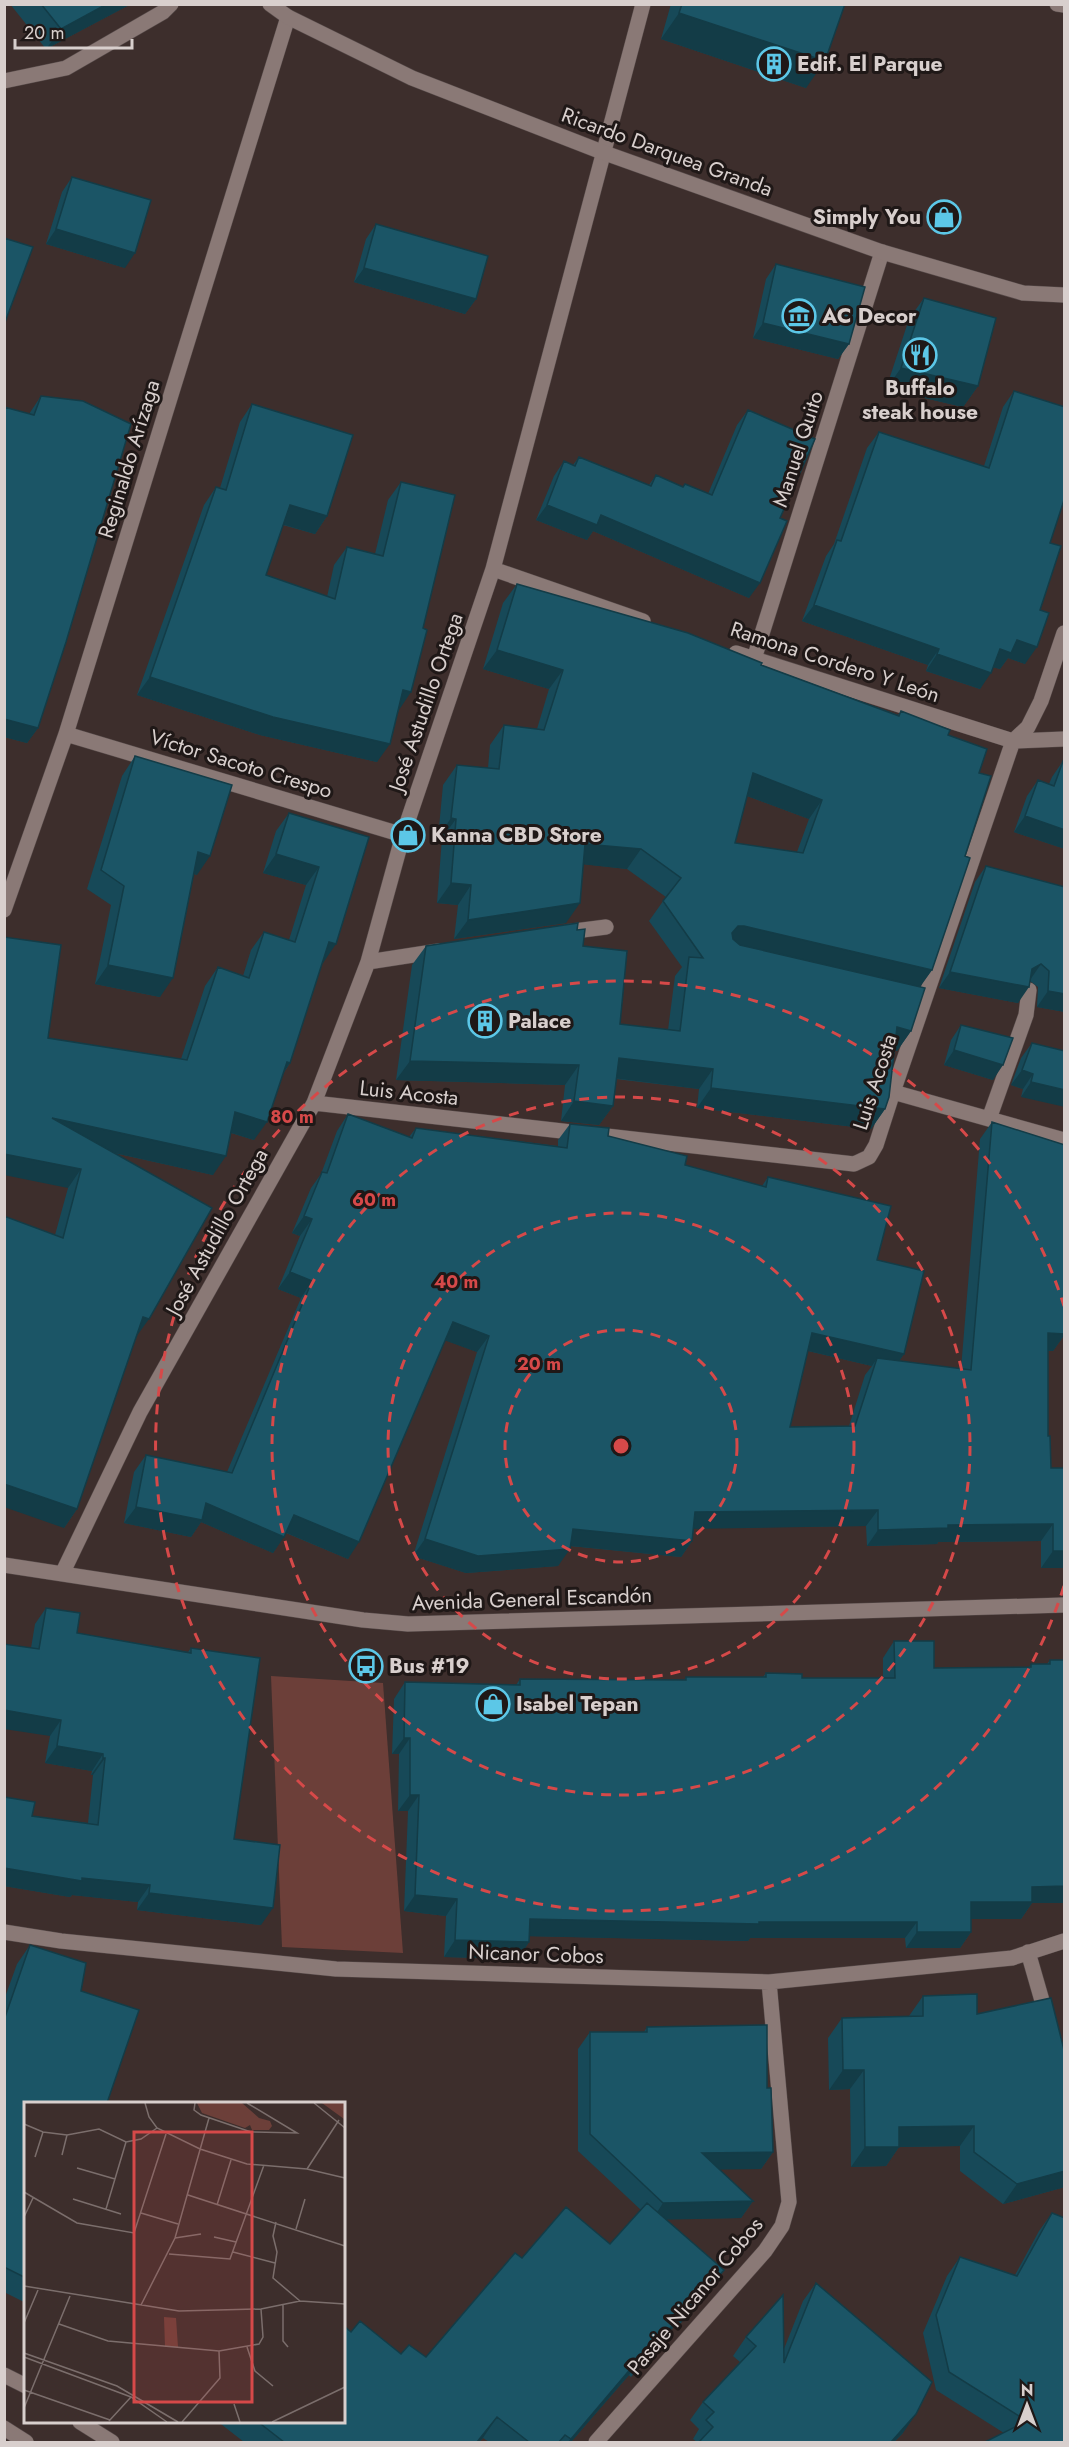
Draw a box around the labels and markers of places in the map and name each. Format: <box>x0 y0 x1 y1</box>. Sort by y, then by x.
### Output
building icon: Edif. El Parque <box>756 46 792 82</box>
place label: Edif. El Parque <box>797 49 943 79</box>
shop icon: Simply You <box>926 199 962 235</box>
place label: Simply You <box>813 202 921 232</box>
museum icon: AC Decor <box>781 298 817 334</box>
place label: AC Decor <box>821 301 917 331</box>
restaurant icon: Buffalo steak house <box>902 337 938 373</box>
place label: Buffalo steak house <box>862 373 978 427</box>
shop icon: Kanna CBD Store <box>390 817 426 853</box>
place label: Kanna CBD Store <box>431 820 602 850</box>
building icon: Palace <box>467 1003 503 1039</box>
place label: Palace <box>508 1006 571 1036</box>
centre of rings <box>611 1436 631 1456</box>
bus stop icon: Bus #19 <box>348 1648 384 1684</box>
place label: Bus #19 <box>389 1651 470 1681</box>
shop icon: Isabel Tepan <box>475 1686 511 1722</box>
place label: Isabel Tepan <box>516 1689 639 1719</box>

